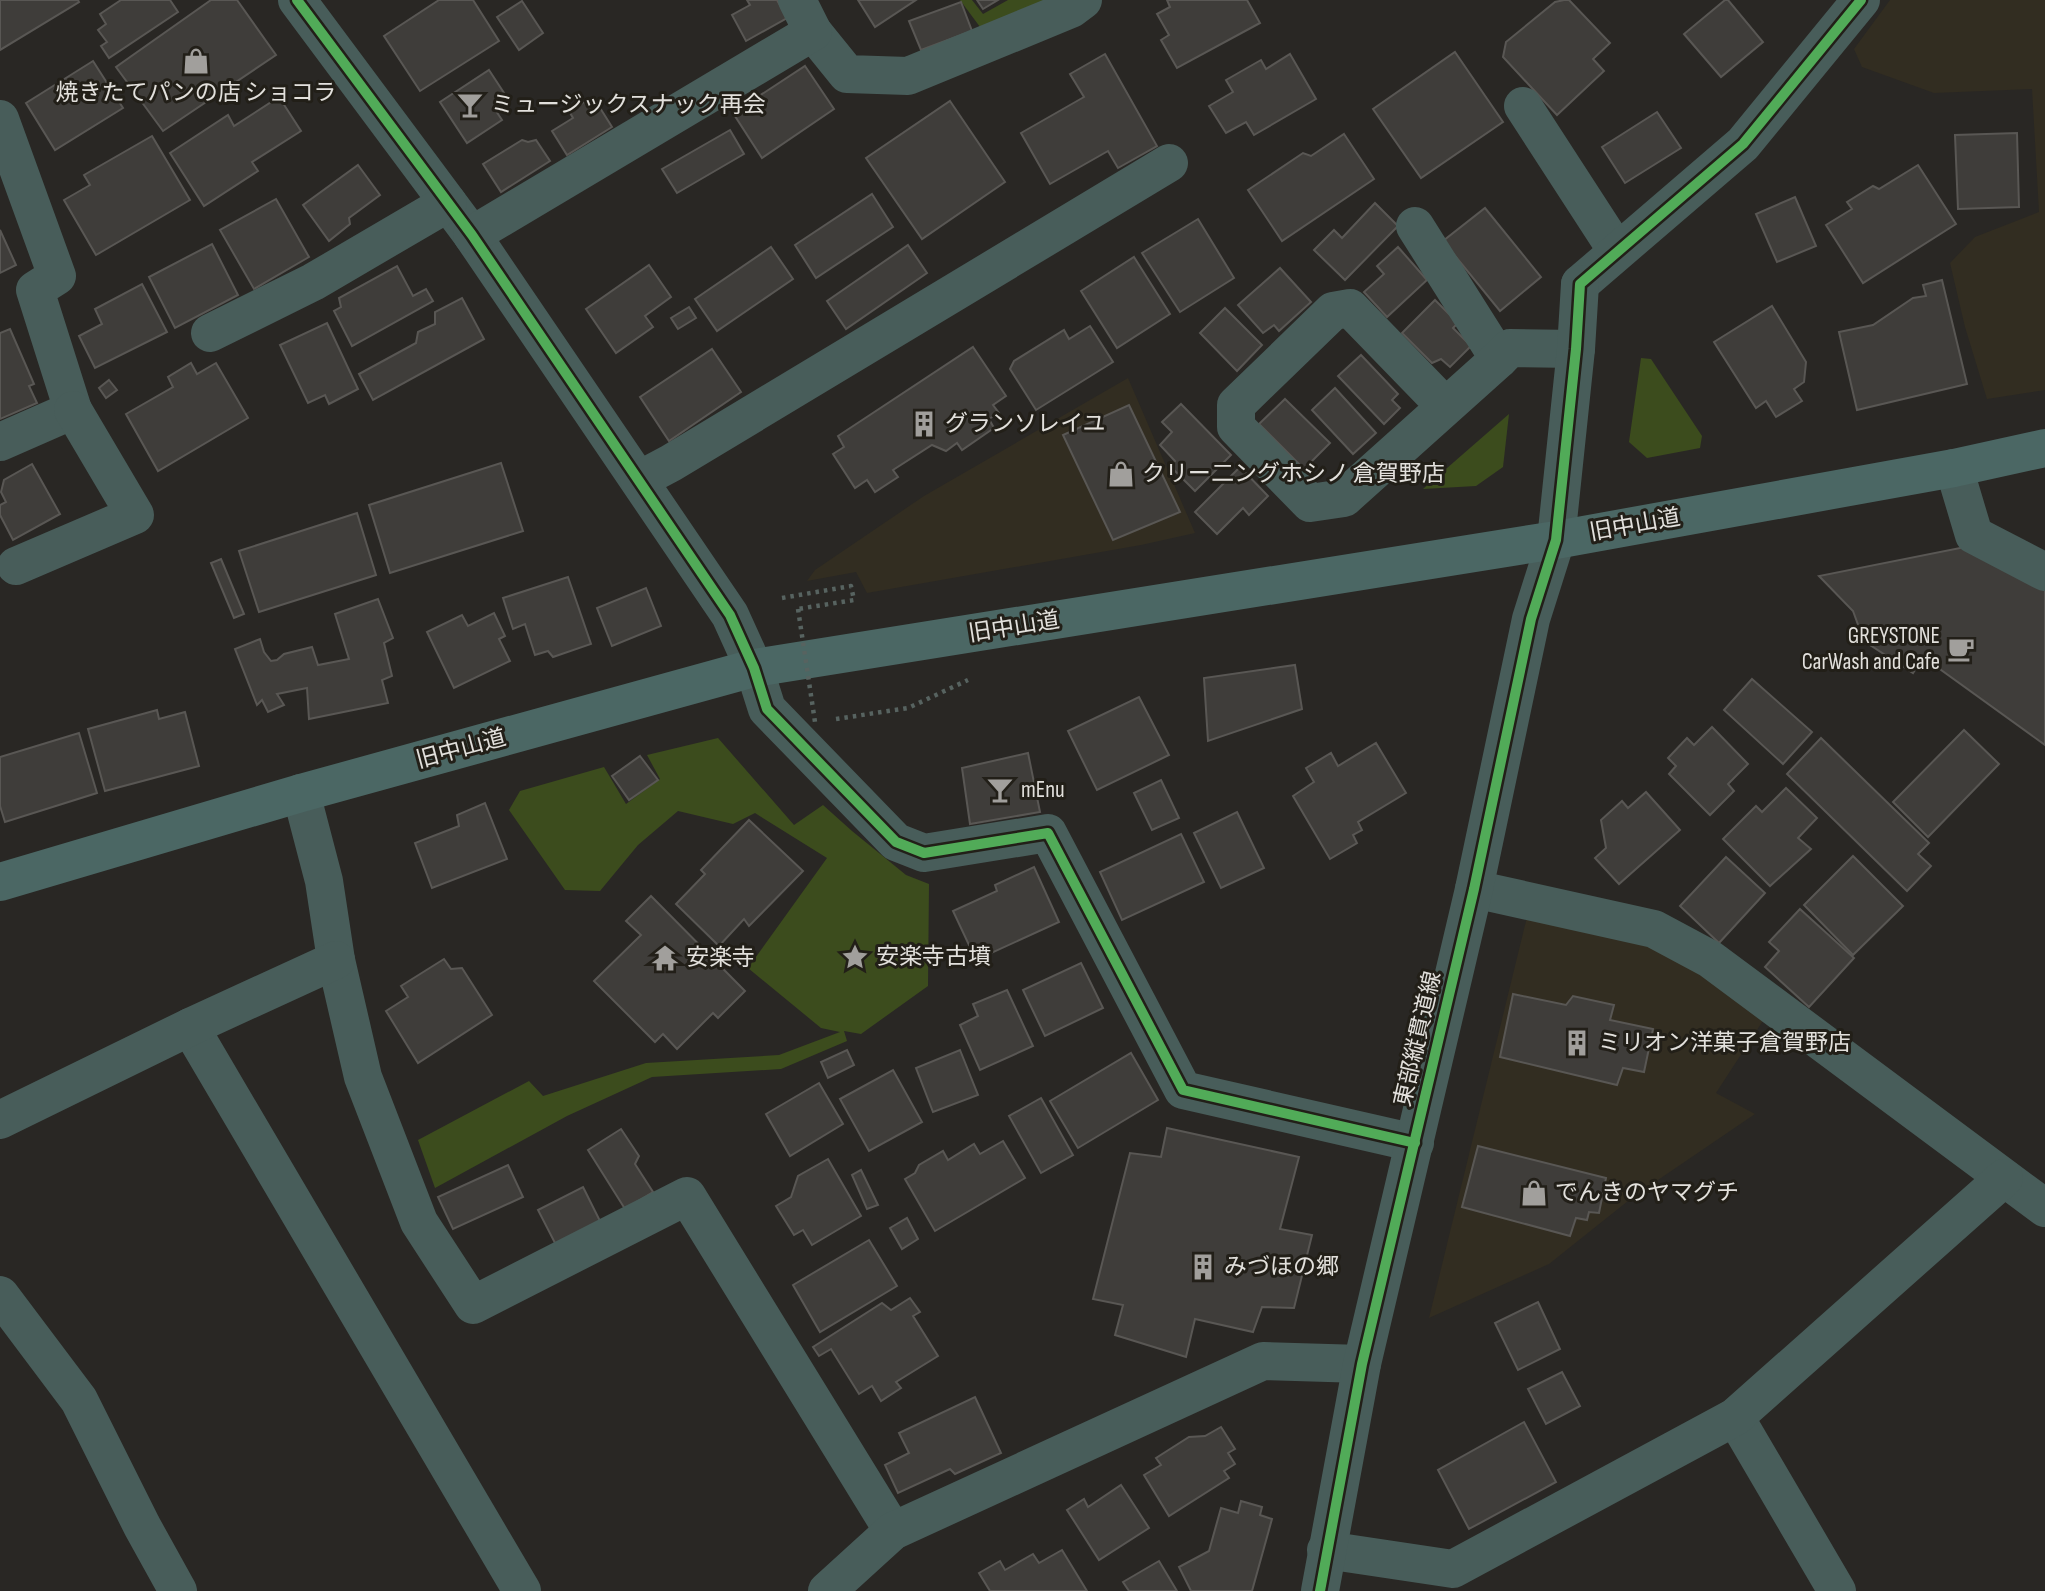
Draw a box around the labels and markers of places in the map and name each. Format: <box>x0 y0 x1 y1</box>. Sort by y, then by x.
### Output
shop icon: 焼きたてパンの店 ショコラ <box>181 46 211 76</box>
place label: 焼きたてパンの店 ショコラ <box>56 79 336 107</box>
bar icon: ミュージックスナック再会 <box>455 90 485 120</box>
place label: ミュージックスナック再会 <box>491 91 766 119</box>
building icon: グランソレイユ <box>909 409 939 439</box>
place label: グランソレイユ <box>945 410 1106 438</box>
shop icon: クリー二ングホシノ 倉賀野店 <box>1106 459 1136 489</box>
place label: クリー二ングホシノ 倉賀野店 <box>1142 460 1445 488</box>
place label: GREYSTONE CarWash and Cafe <box>1802 622 1940 676</box>
cafe icon: GREYSTONE CarWash and Cafe <box>1946 634 1976 664</box>
bar icon: mEnu <box>985 775 1015 805</box>
place label: mEnu <box>1021 776 1065 804</box>
place icon: 安楽寺古墳 <box>840 942 870 972</box>
temple icon: 安楽寺 <box>650 943 680 973</box>
place label: 安楽寺古墳 <box>876 943 991 971</box>
place label: 安楽寺 <box>686 944 755 972</box>
building icon: ミリオン洋菓子倉賀野店 <box>1562 1028 1592 1058</box>
place label: ミリオン洋菓子倉賀野店 <box>1598 1029 1851 1057</box>
shop icon: でんきのヤマグチ <box>1519 1178 1549 1208</box>
place label: でんきのヤマグチ <box>1555 1179 1739 1207</box>
building icon: みづほの郷 <box>1188 1252 1218 1282</box>
place label: みづほの郷 <box>1224 1253 1339 1281</box>

